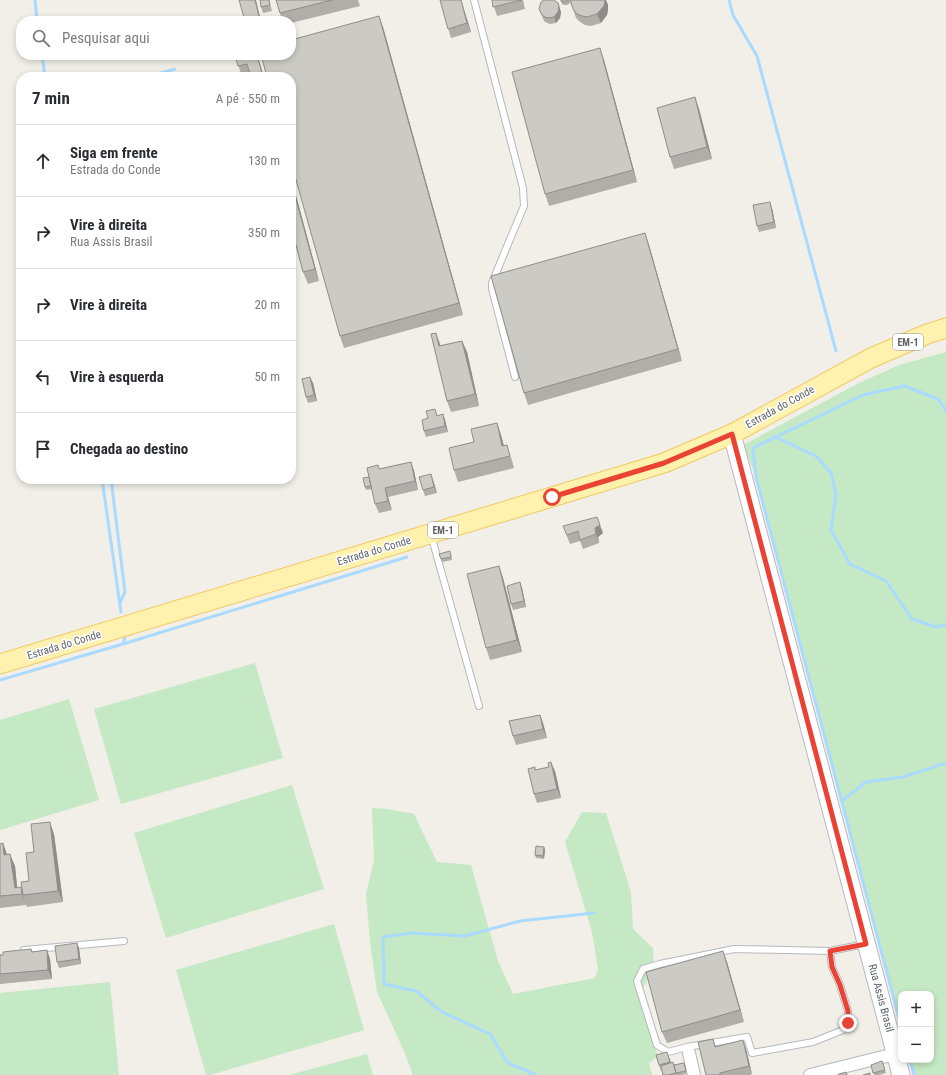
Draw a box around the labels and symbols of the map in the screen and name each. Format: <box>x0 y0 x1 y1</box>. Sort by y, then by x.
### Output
road number: EM-1 <box>893 334 923 350</box>
street label: Estrada do Conde <box>743 383 817 431</box>
route start <box>543 488 561 506</box>
road number: EM-1 <box>428 522 458 538</box>
street label: Estrada do Conde <box>335 534 413 568</box>
street label: Estrada do Conde <box>25 628 103 662</box>
street label: Rua Assis Brasil <box>866 963 896 1033</box>
route end <box>839 1014 857 1032</box>

